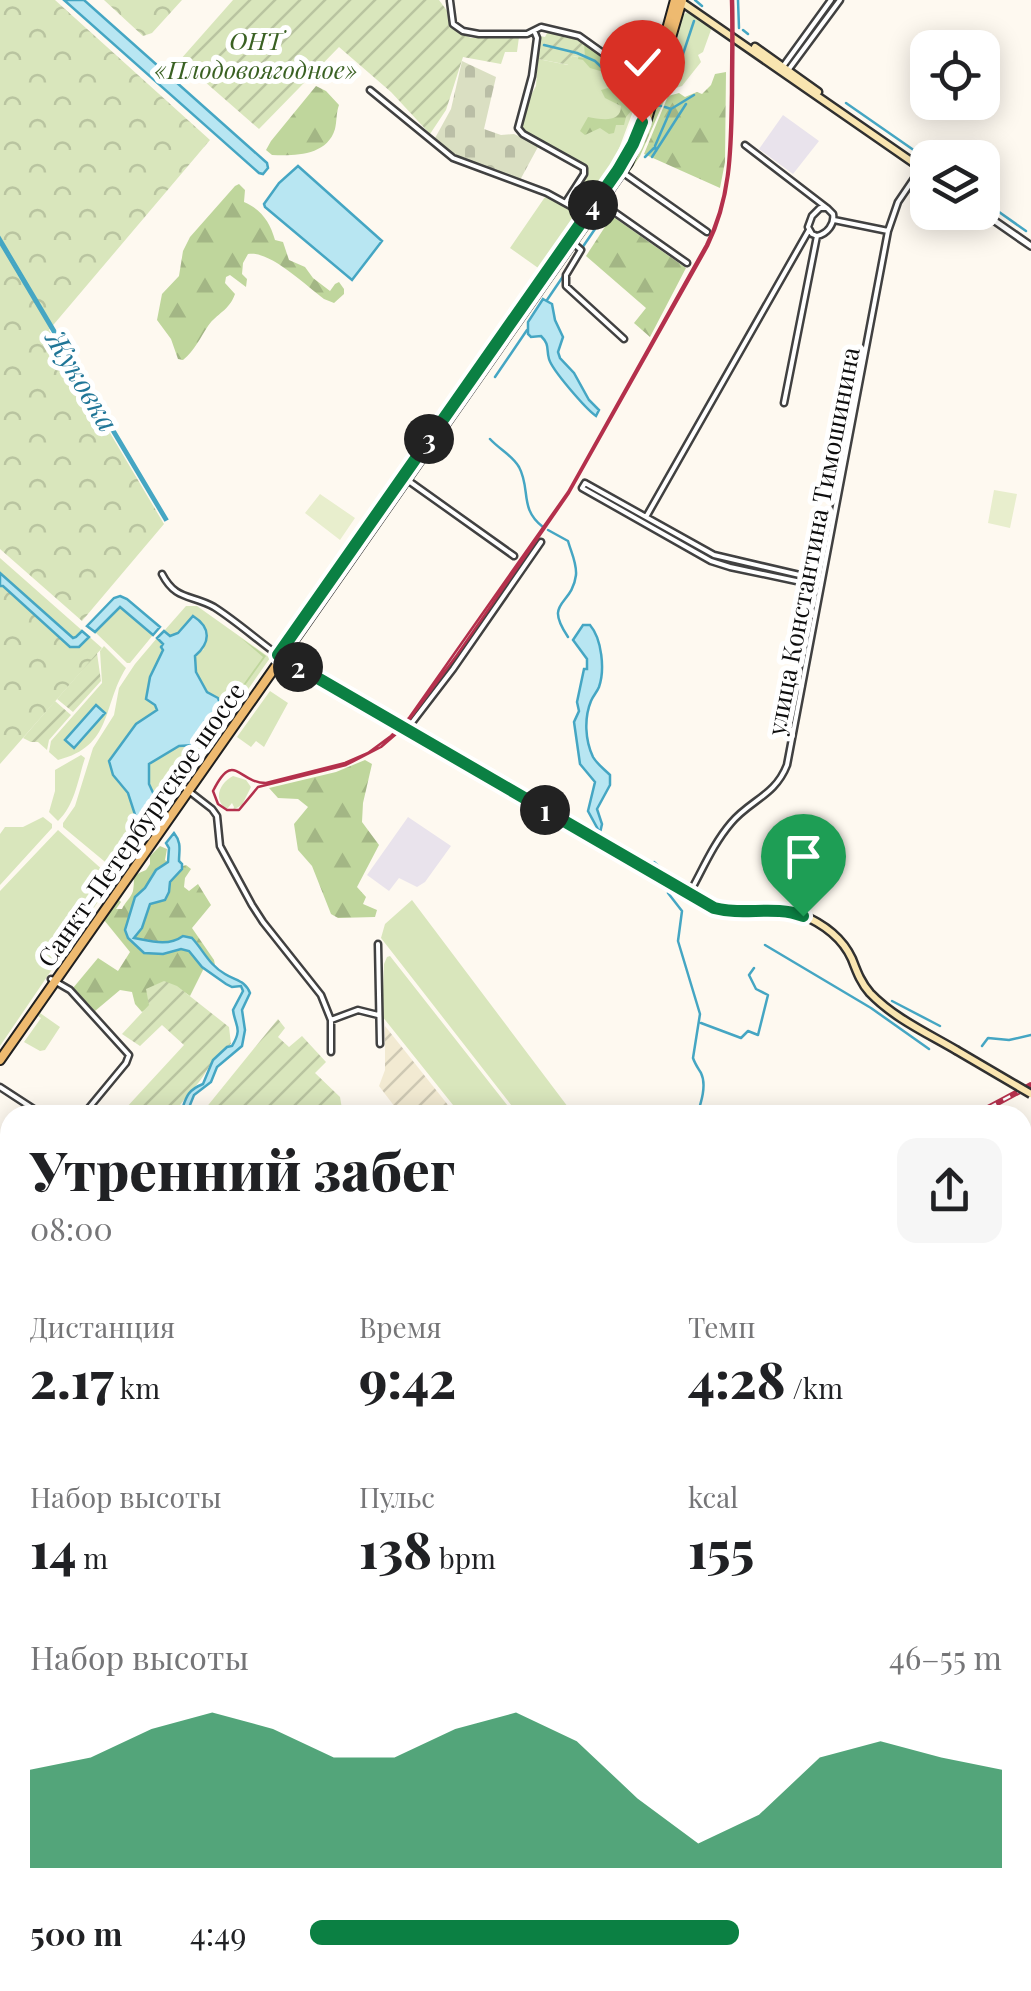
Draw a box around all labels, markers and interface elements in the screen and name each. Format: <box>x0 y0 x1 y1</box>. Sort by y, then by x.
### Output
pin <box>600 20 685 123</box>
park label: ОНТ «Плодовоягодное» <box>154 23 358 85</box>
map controls <box>910 30 1000 230</box>
button: locate <box>910 30 1000 120</box>
icon: check <box>615 35 670 90</box>
button: layers <box>910 140 1000 230</box>
pin: 4 <box>568 180 618 230</box>
text: 4 <box>586 186 600 223</box>
water label: Жуковка <box>37 321 128 438</box>
street label: улица Константина Тимошинина <box>758 344 866 739</box>
pin: 3 <box>404 414 454 464</box>
text: 3 <box>422 420 436 457</box>
pin: 2 <box>273 642 323 692</box>
text: 2 <box>291 648 305 685</box>
street label: Санкт-Петербургское шоссе <box>29 675 251 973</box>
pin: 1 <box>520 785 570 835</box>
text: 1 <box>540 791 550 828</box>
pin <box>761 814 846 917</box>
icon: arrive <box>776 829 831 884</box>
text: Утренний забег <box>30 1131 456 1205</box>
button: share <box>897 1138 1002 1243</box>
text: 08:00 <box>30 1206 113 1249</box>
text: Дистанция <box>30 1308 175 1345</box>
text: Время <box>359 1308 442 1345</box>
text: Темп <box>688 1308 755 1345</box>
text: 2.17 <box>30 1345 114 1412</box>
text: 9:42 <box>359 1345 456 1412</box>
text: 4:28 <box>688 1345 785 1412</box>
text: km <box>114 1369 160 1406</box>
text: /km <box>785 1369 843 1406</box>
text: Набор высоты <box>30 1478 222 1515</box>
text: Пульс <box>359 1478 435 1515</box>
text: kcal <box>688 1478 738 1515</box>
text: 14 <box>30 1515 76 1582</box>
text: 138 <box>359 1515 432 1582</box>
text: 155 <box>688 1515 754 1582</box>
text: m <box>76 1539 108 1576</box>
text: bpm <box>432 1539 496 1576</box>
text: Набор высоты <box>30 1635 249 1678</box>
text: 46–55 m <box>889 1635 1002 1678</box>
text: 500 m <box>30 1911 122 1954</box>
text: 4:49 <box>190 1911 246 1954</box>

